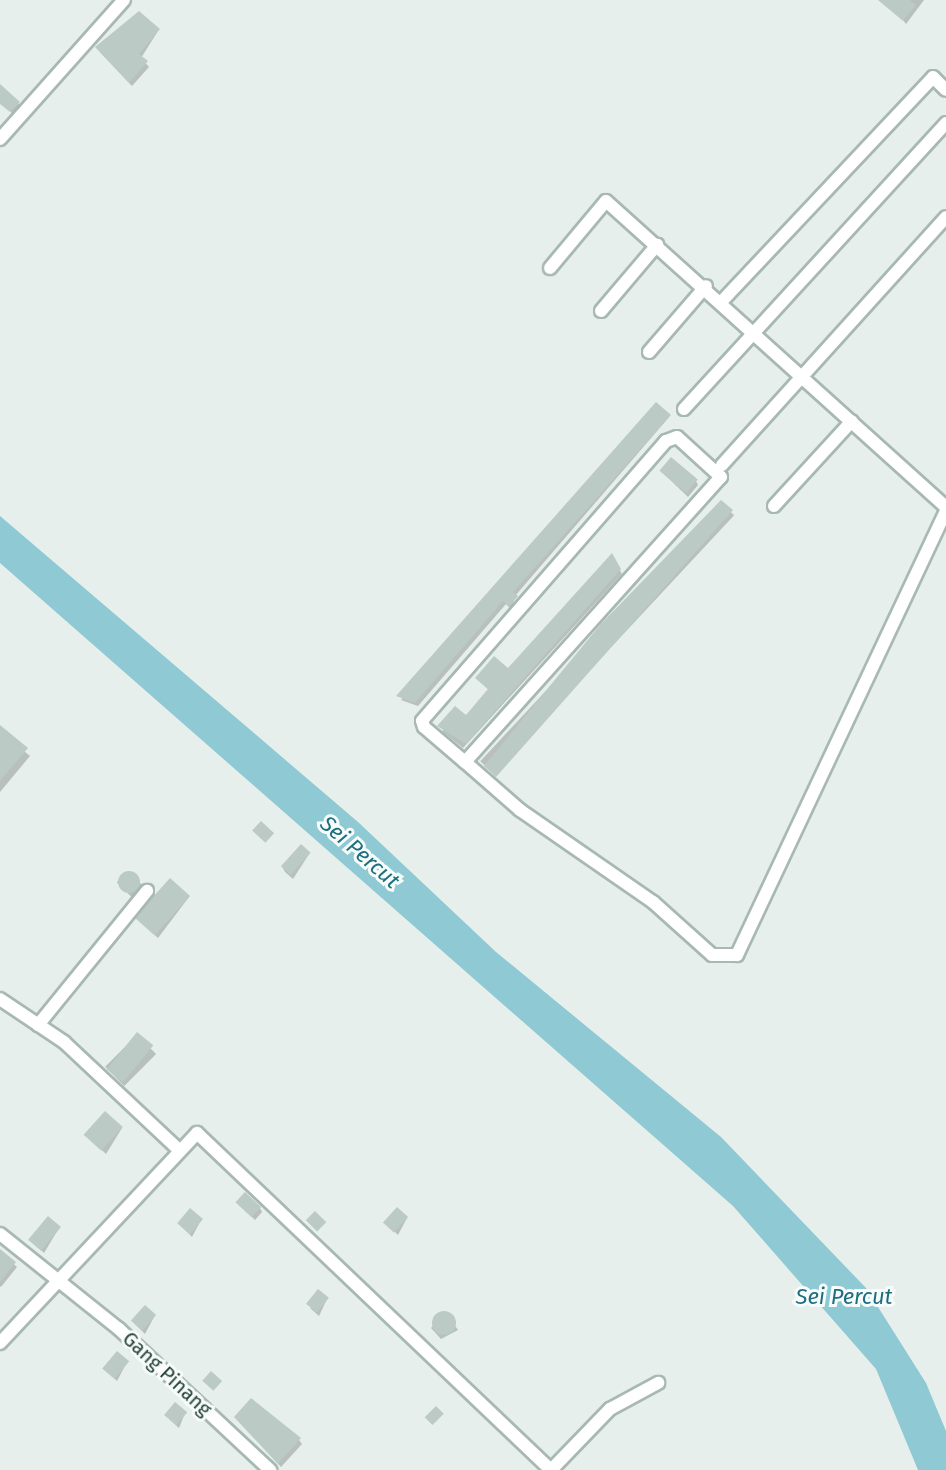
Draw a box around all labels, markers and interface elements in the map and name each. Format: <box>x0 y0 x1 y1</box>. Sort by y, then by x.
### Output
water label: Sei Percut <box>315 810 405 894</box>
water label: Sei Percut <box>796 1284 892 1310</box>
street label: Gang Pinang <box>118 1327 216 1421</box>

